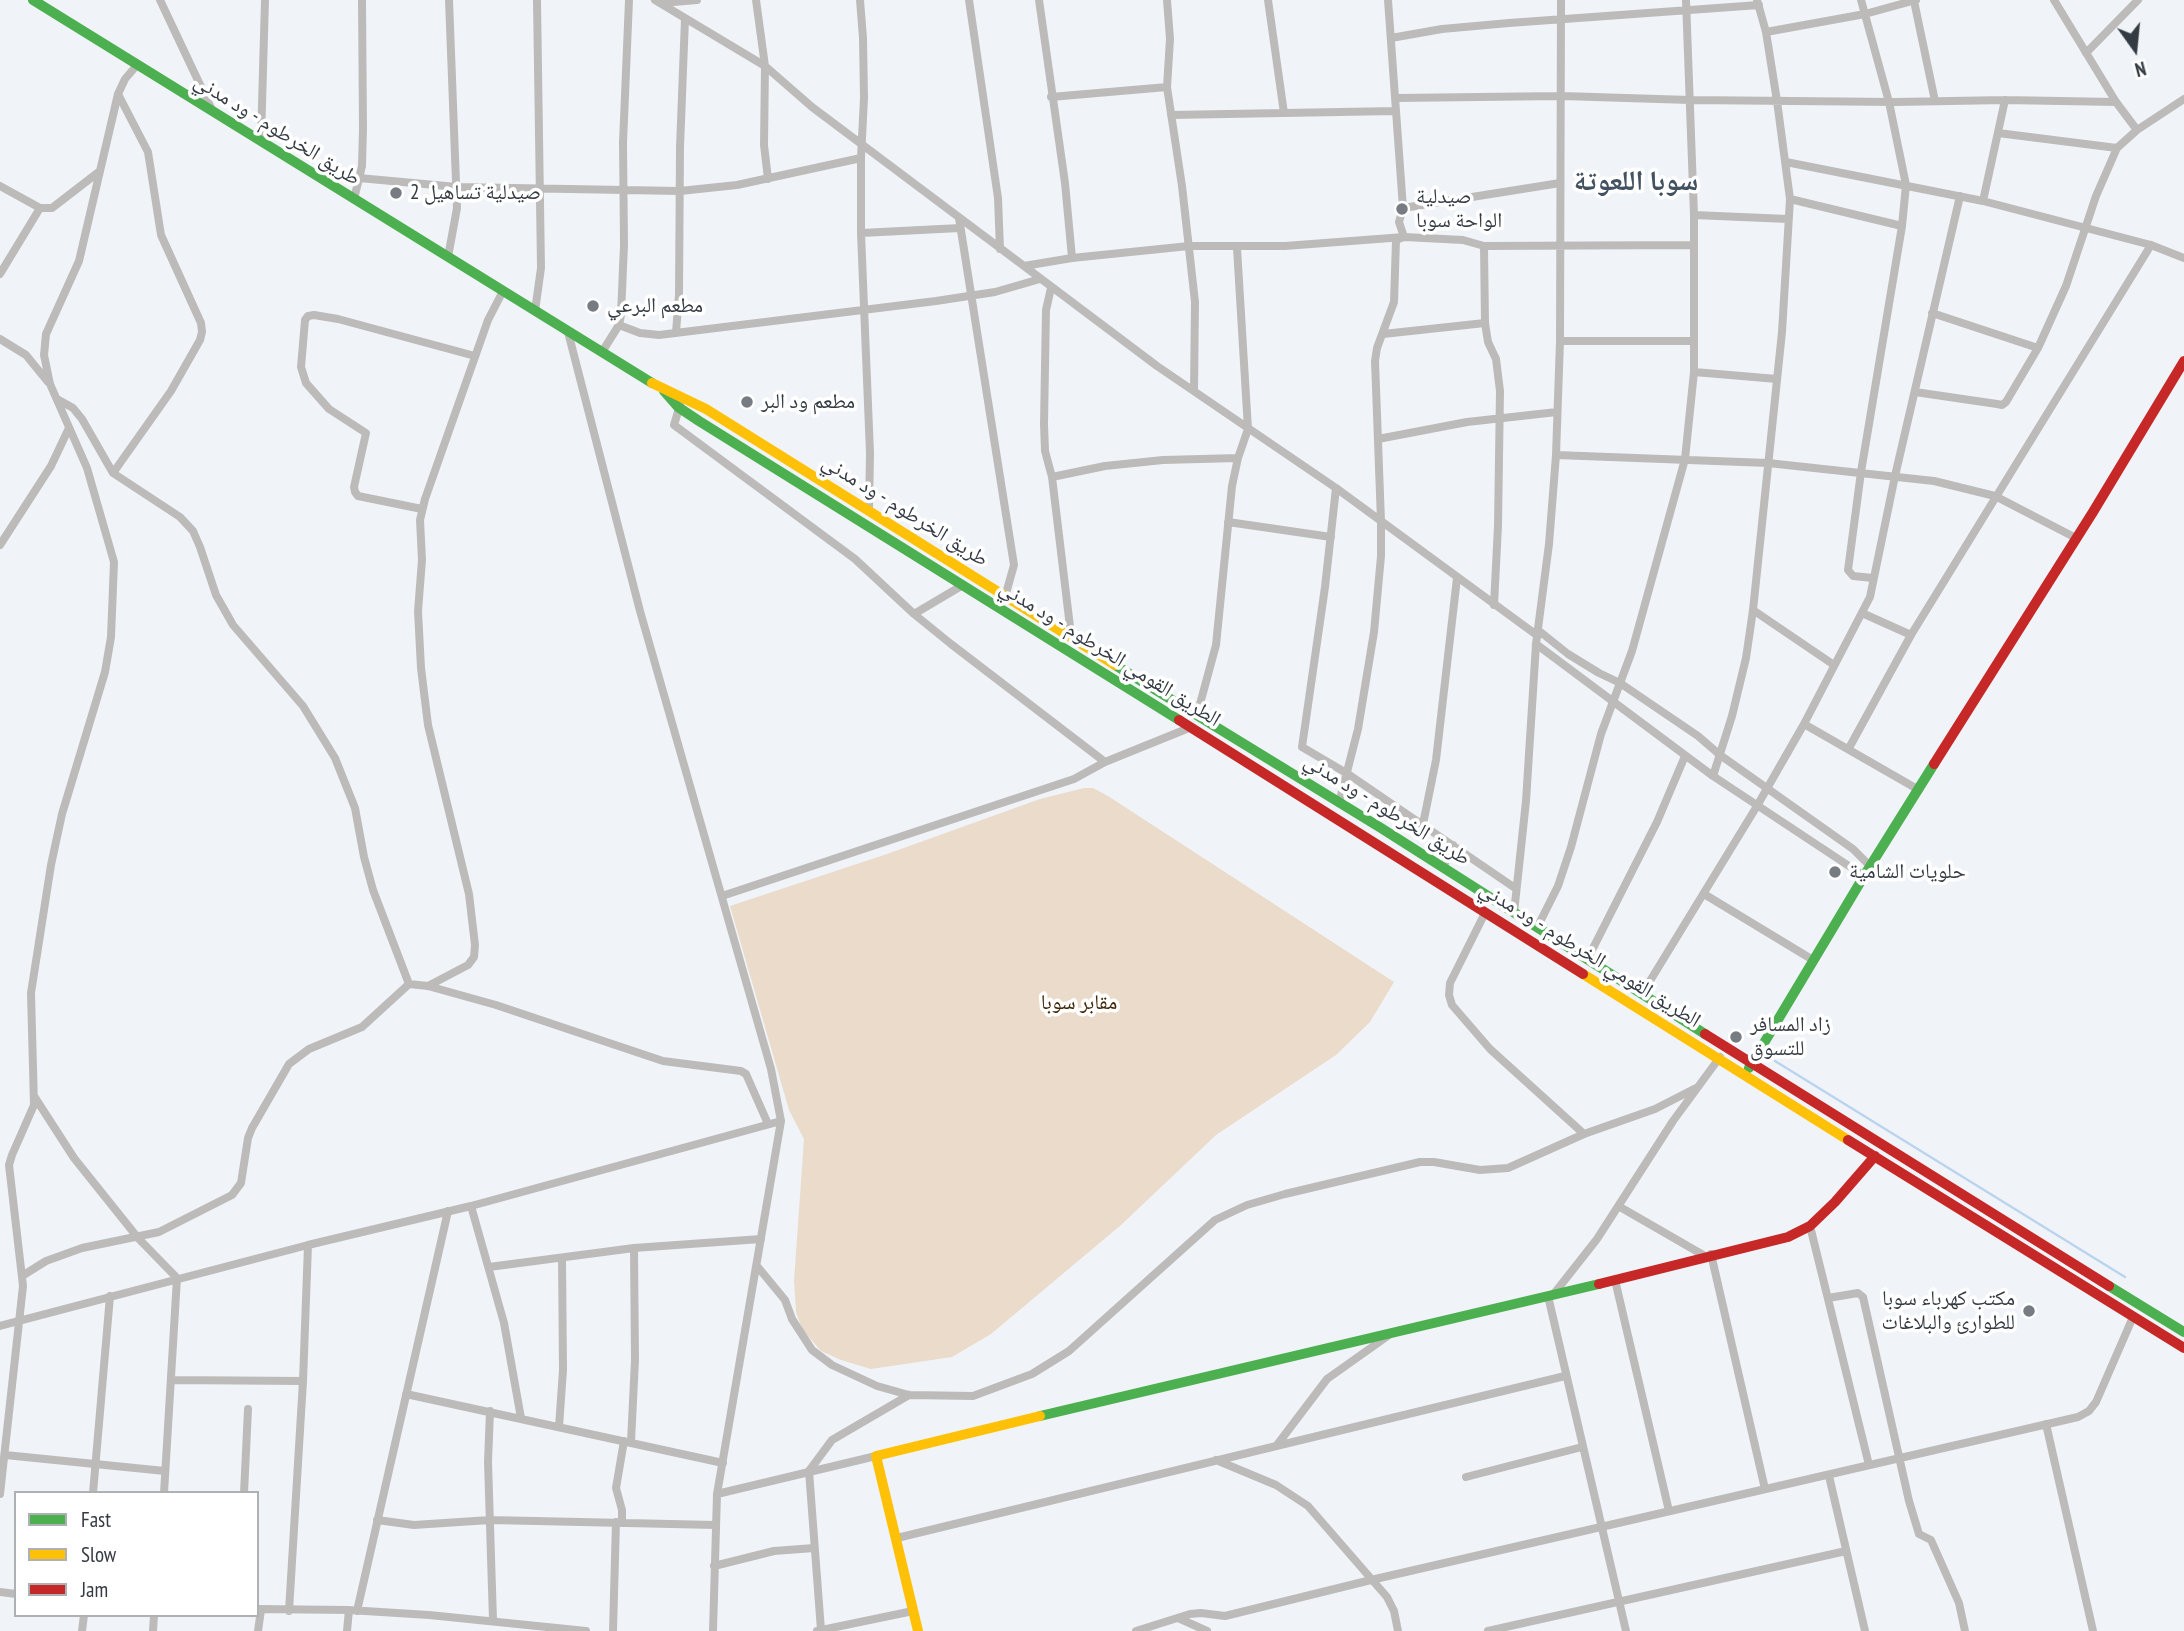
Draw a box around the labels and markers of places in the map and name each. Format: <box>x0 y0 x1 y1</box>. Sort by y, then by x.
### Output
place label: صيدلية تساهيل 2 <box>410 180 541 206</box>
place label: صيدلية الواحة سوبا <box>1416 184 1502 234</box>
marker: صيدلية تساهيل 2 <box>388 185 404 201</box>
marker: صيدلية الواحة سوبا <box>1394 201 1410 217</box>
place label: مطعم البرعي <box>607 293 703 319</box>
marker: مطعم البرعي <box>585 298 601 314</box>
place label: مطعم ود البر <box>761 389 855 415</box>
marker: مطعم ود البر <box>739 394 755 410</box>
place label: حلويات الشامية <box>1849 859 1966 885</box>
marker: حلويات الشامية <box>1827 864 1843 880</box>
place label: زاد المسافر للتسوق <box>1750 1012 1831 1062</box>
marker: زاد المسافر للتسوق <box>1728 1029 1744 1045</box>
place label: مكتب كهرباء سوبا للطوارئ والبلاغات <box>1881 1286 2015 1336</box>
marker: مكتب كهرباء سوبا للطوارئ والبلاغات <box>2021 1303 2037 1319</box>

